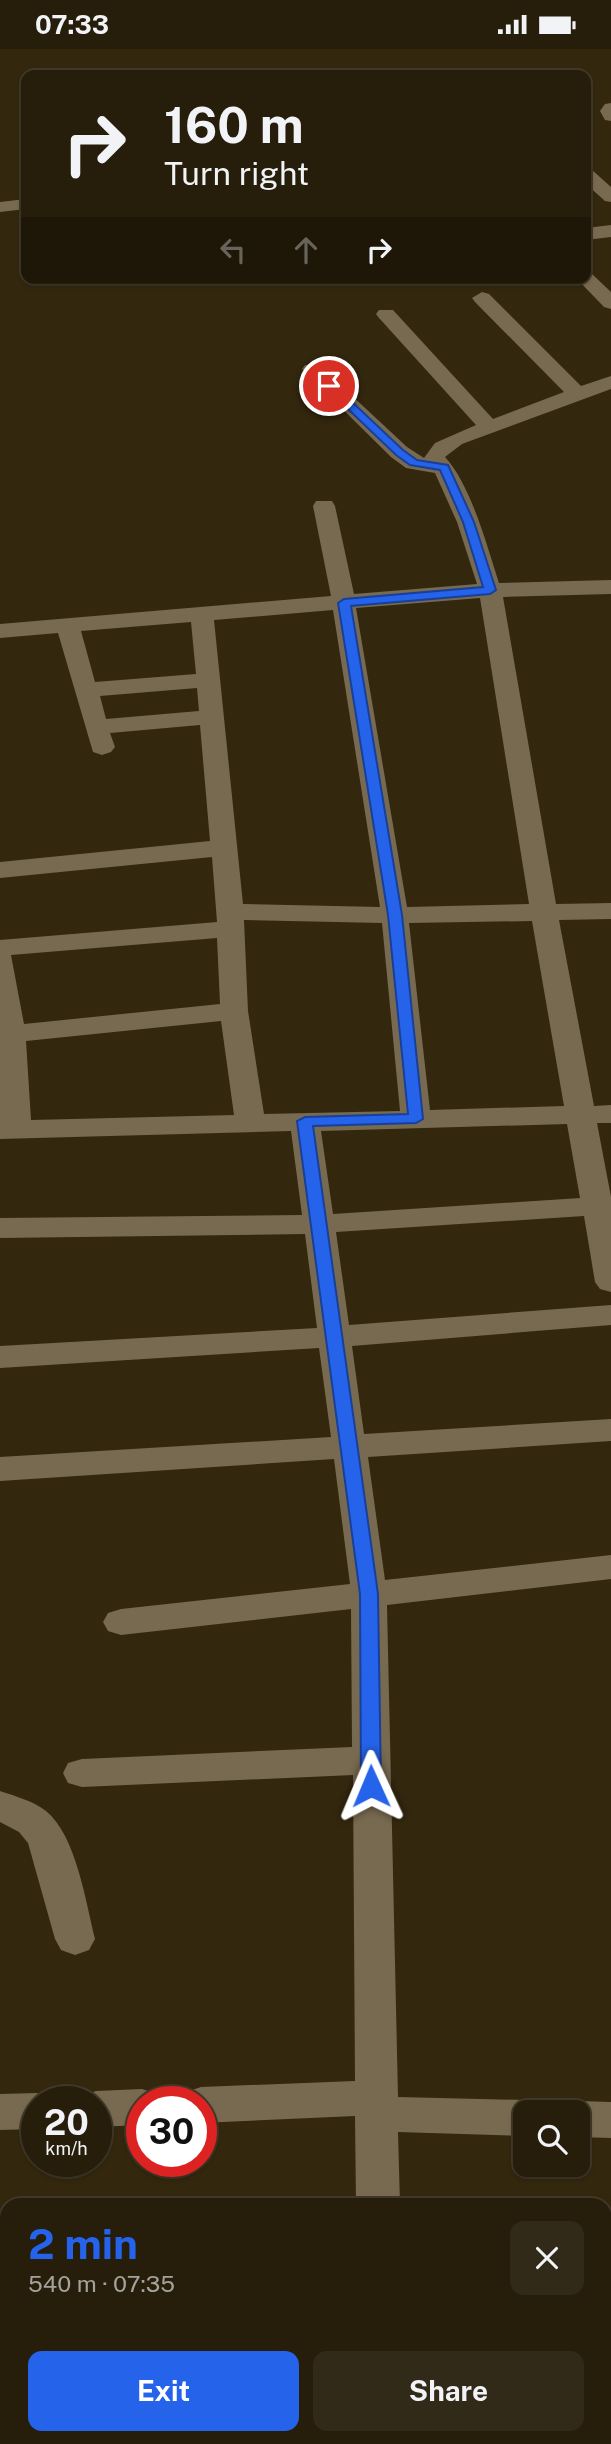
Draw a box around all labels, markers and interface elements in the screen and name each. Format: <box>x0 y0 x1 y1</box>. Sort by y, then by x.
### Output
text: 07:33 <box>35 9 109 40</box>
text: 160 m <box>164 96 304 154</box>
icon: right <box>49 98 140 189</box>
text: Turn right <box>164 155 309 192</box>
icon: left <box>214 231 252 269</box>
icon: ahead <box>287 231 325 269</box>
icon: right <box>360 231 398 269</box>
pin <box>299 356 359 416</box>
icon: arrive <box>310 367 348 405</box>
position arrow <box>334 1749 408 1823</box>
speed limit sign: 30 <box>126 2086 217 2177</box>
map controls <box>513 2100 590 2177</box>
button: search <box>513 2100 590 2177</box>
text: 20 <box>44 2102 89 2143</box>
text: km/h <box>45 2138 88 2159</box>
text: 2 min <box>28 2219 138 2268</box>
button: close <box>510 2221 584 2295</box>
text: 540 m · 07:35 <box>28 2270 175 2297</box>
button: Exit <box>28 2351 299 2431</box>
button: Share <box>313 2351 584 2431</box>

